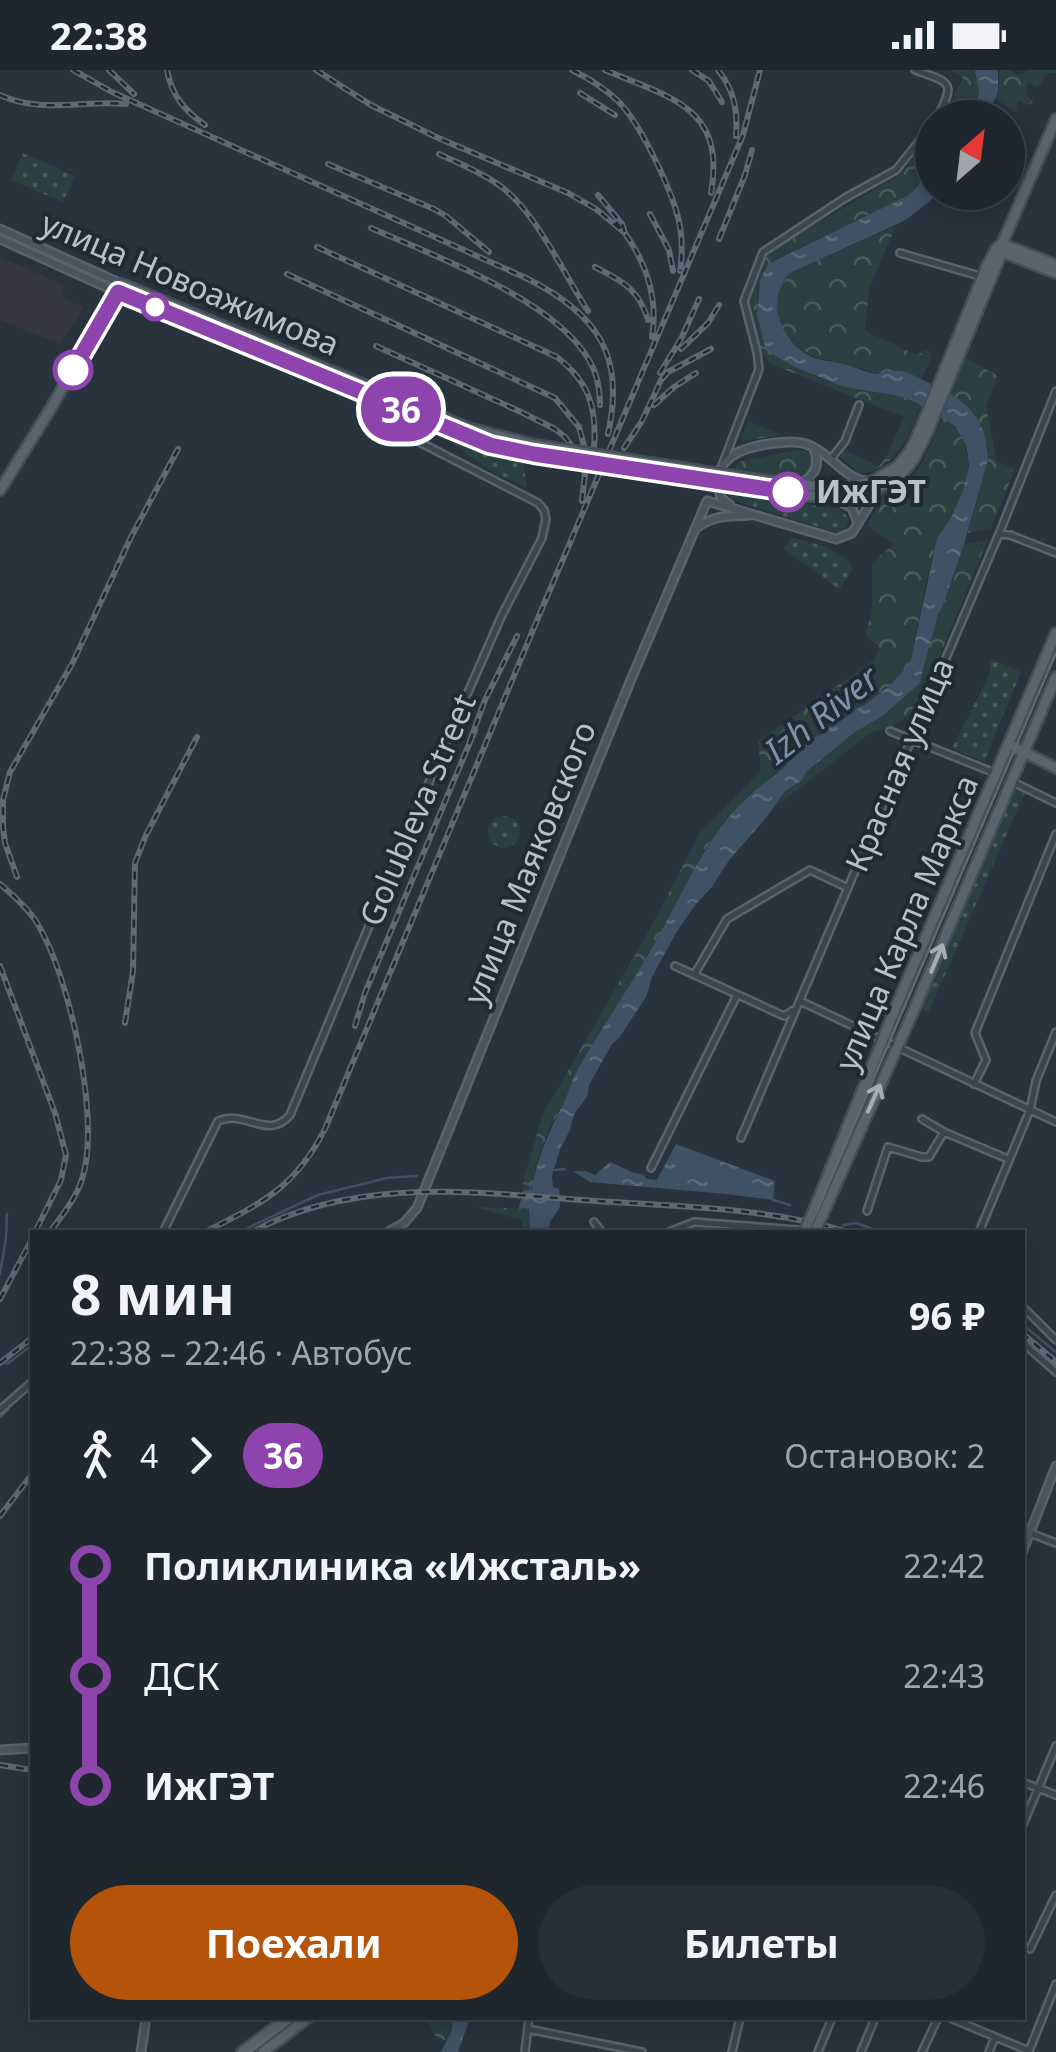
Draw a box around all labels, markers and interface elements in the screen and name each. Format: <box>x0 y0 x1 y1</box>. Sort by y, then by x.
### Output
text: 22:38 <box>50 9 148 61</box>
north arrow <box>915 100 1025 210</box>
map controls <box>915 100 1025 210</box>
street label: улица Новоажимова <box>35 200 346 365</box>
unlabelled marker <box>142 294 168 320</box>
unlabelled marker <box>54 351 92 389</box>
line badge: 36 <box>356 376 446 442</box>
text: 36 <box>381 386 421 433</box>
place label: ИжГЭТ <box>816 469 926 512</box>
marker: ИжГЭТ <box>769 473 807 511</box>
street label: Красная улица <box>834 651 963 878</box>
water label: Izh River <box>753 653 890 774</box>
street label: Golubleva Street <box>348 687 485 932</box>
street label: улица Маяковского <box>452 715 605 1010</box>
street label: улица Карла Маркса <box>824 768 987 1077</box>
one-way arrow <box>929 943 947 974</box>
one-way arrow <box>866 1083 884 1114</box>
text: 8 мин <box>70 1256 235 1331</box>
text: 96 ₽ <box>909 1289 985 1341</box>
text: 22:38 – 22:46 · Автобус <box>70 1331 412 1374</box>
icon: walk <box>70 1428 125 1483</box>
icon: forward <box>173 1428 228 1483</box>
text: 36 <box>263 1432 303 1479</box>
text: 4 <box>140 1434 158 1477</box>
text: Остановок: 2 <box>784 1434 985 1477</box>
text: Поликлиника «Ижсталь» <box>144 1539 641 1591</box>
text: 22:42 <box>903 1544 985 1587</box>
text: ДСК <box>144 1649 220 1701</box>
text: 22:43 <box>903 1654 985 1697</box>
text: ИжГЭТ <box>144 1759 274 1811</box>
text: 22:46 <box>903 1764 985 1807</box>
button: Поехали <box>70 1885 518 2000</box>
button: Билеты <box>538 1885 985 2000</box>

